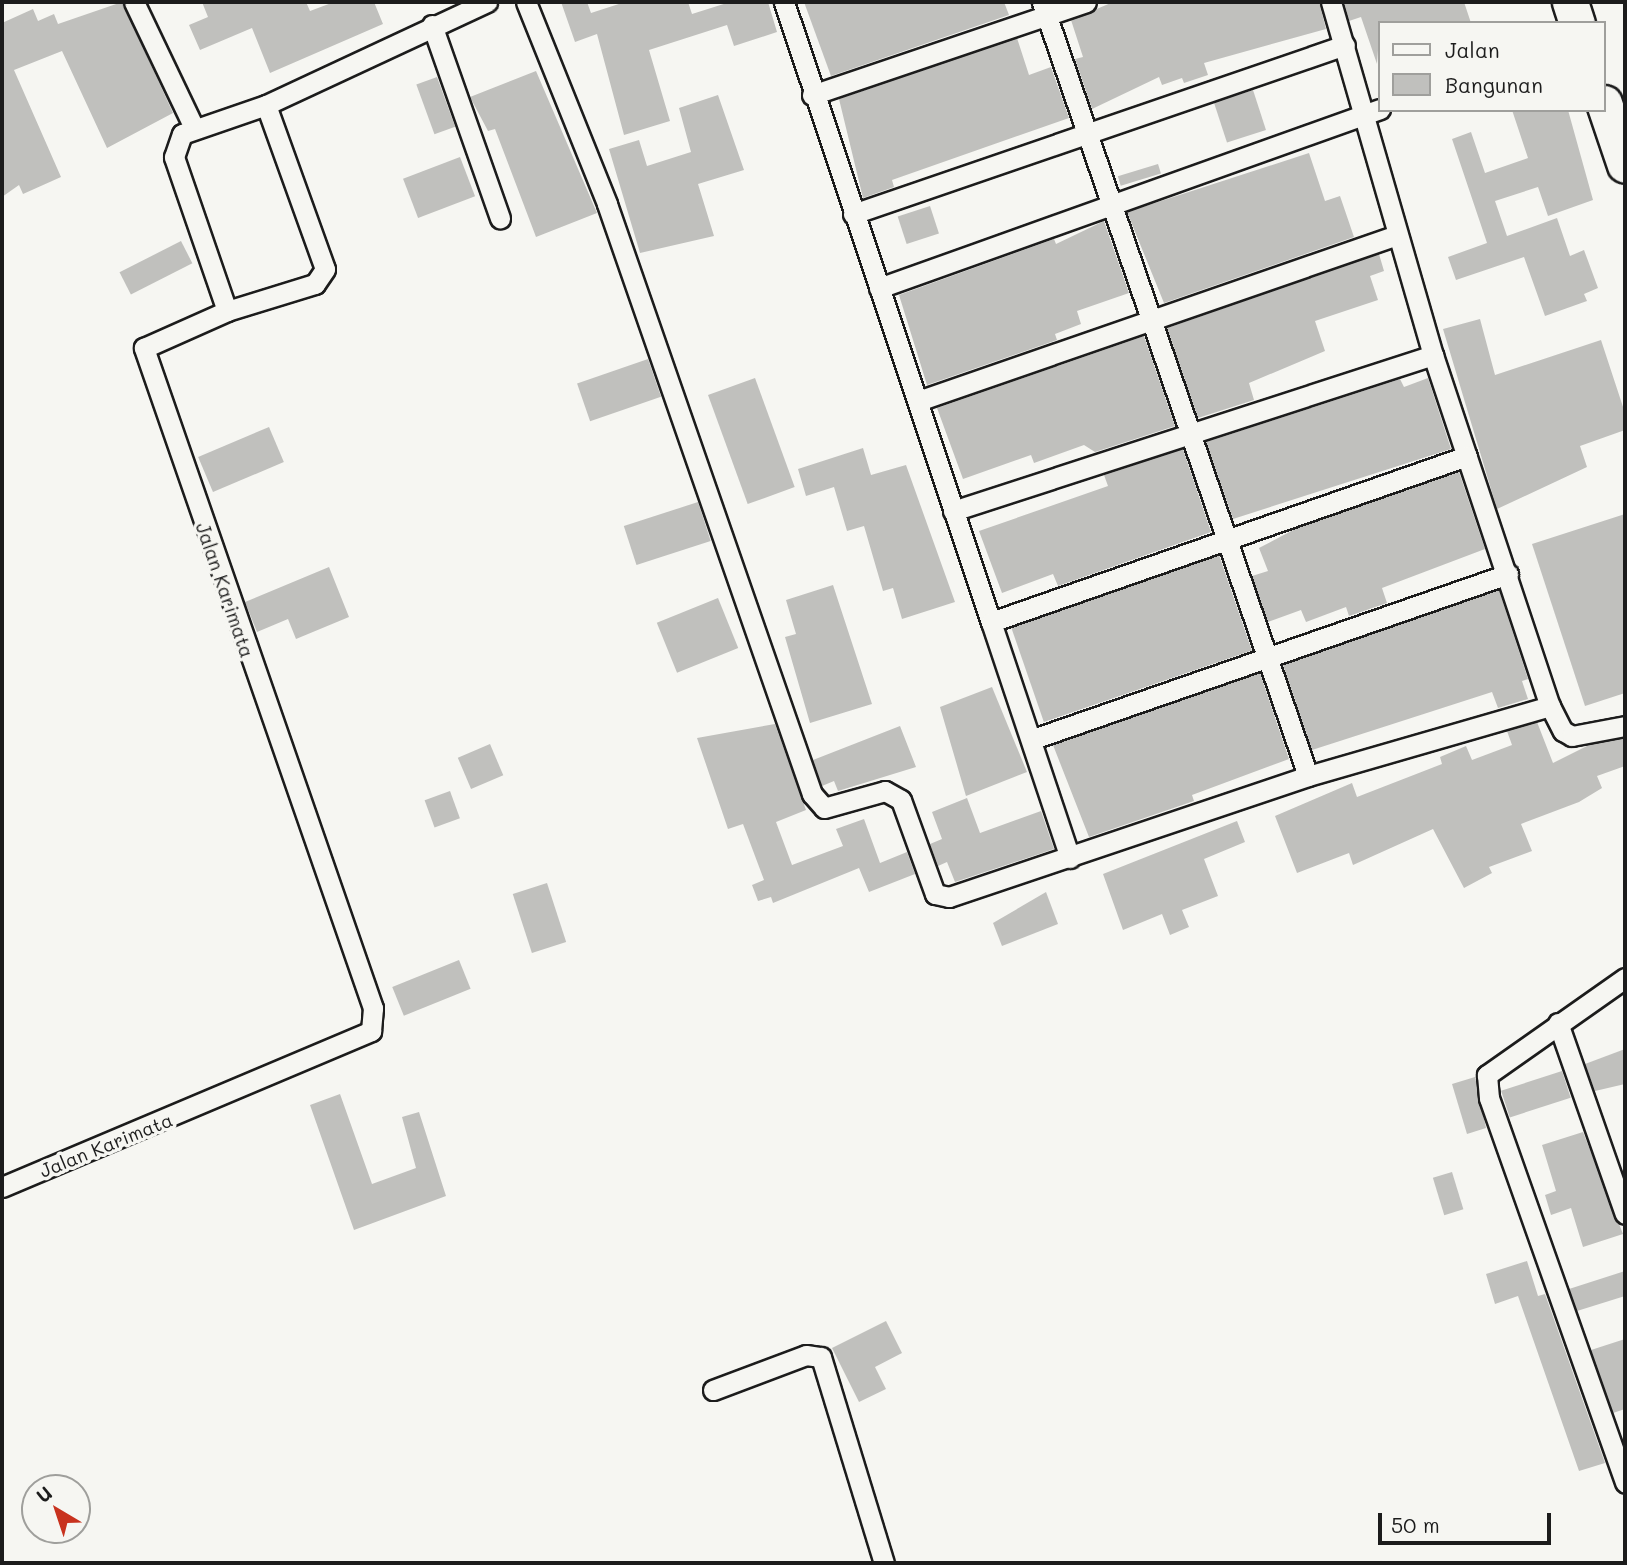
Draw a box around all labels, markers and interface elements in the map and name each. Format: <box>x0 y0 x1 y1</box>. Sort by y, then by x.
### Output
legend <box>1378 21 1606 112</box>
text: Jalan <box>1445 36 1500 63</box>
text: Bangunan <box>1445 71 1543 98</box>
street label: Jalan Karimata <box>191 519 259 661</box>
street label: Jalan Karimata <box>36 1108 176 1182</box>
north arrow <box>21 1474 91 1544</box>
text: U <box>31 1480 57 1508</box>
scale bar <box>1382 1498 1555 1542</box>
text: 50 m <box>1391 1511 1440 1538</box>

